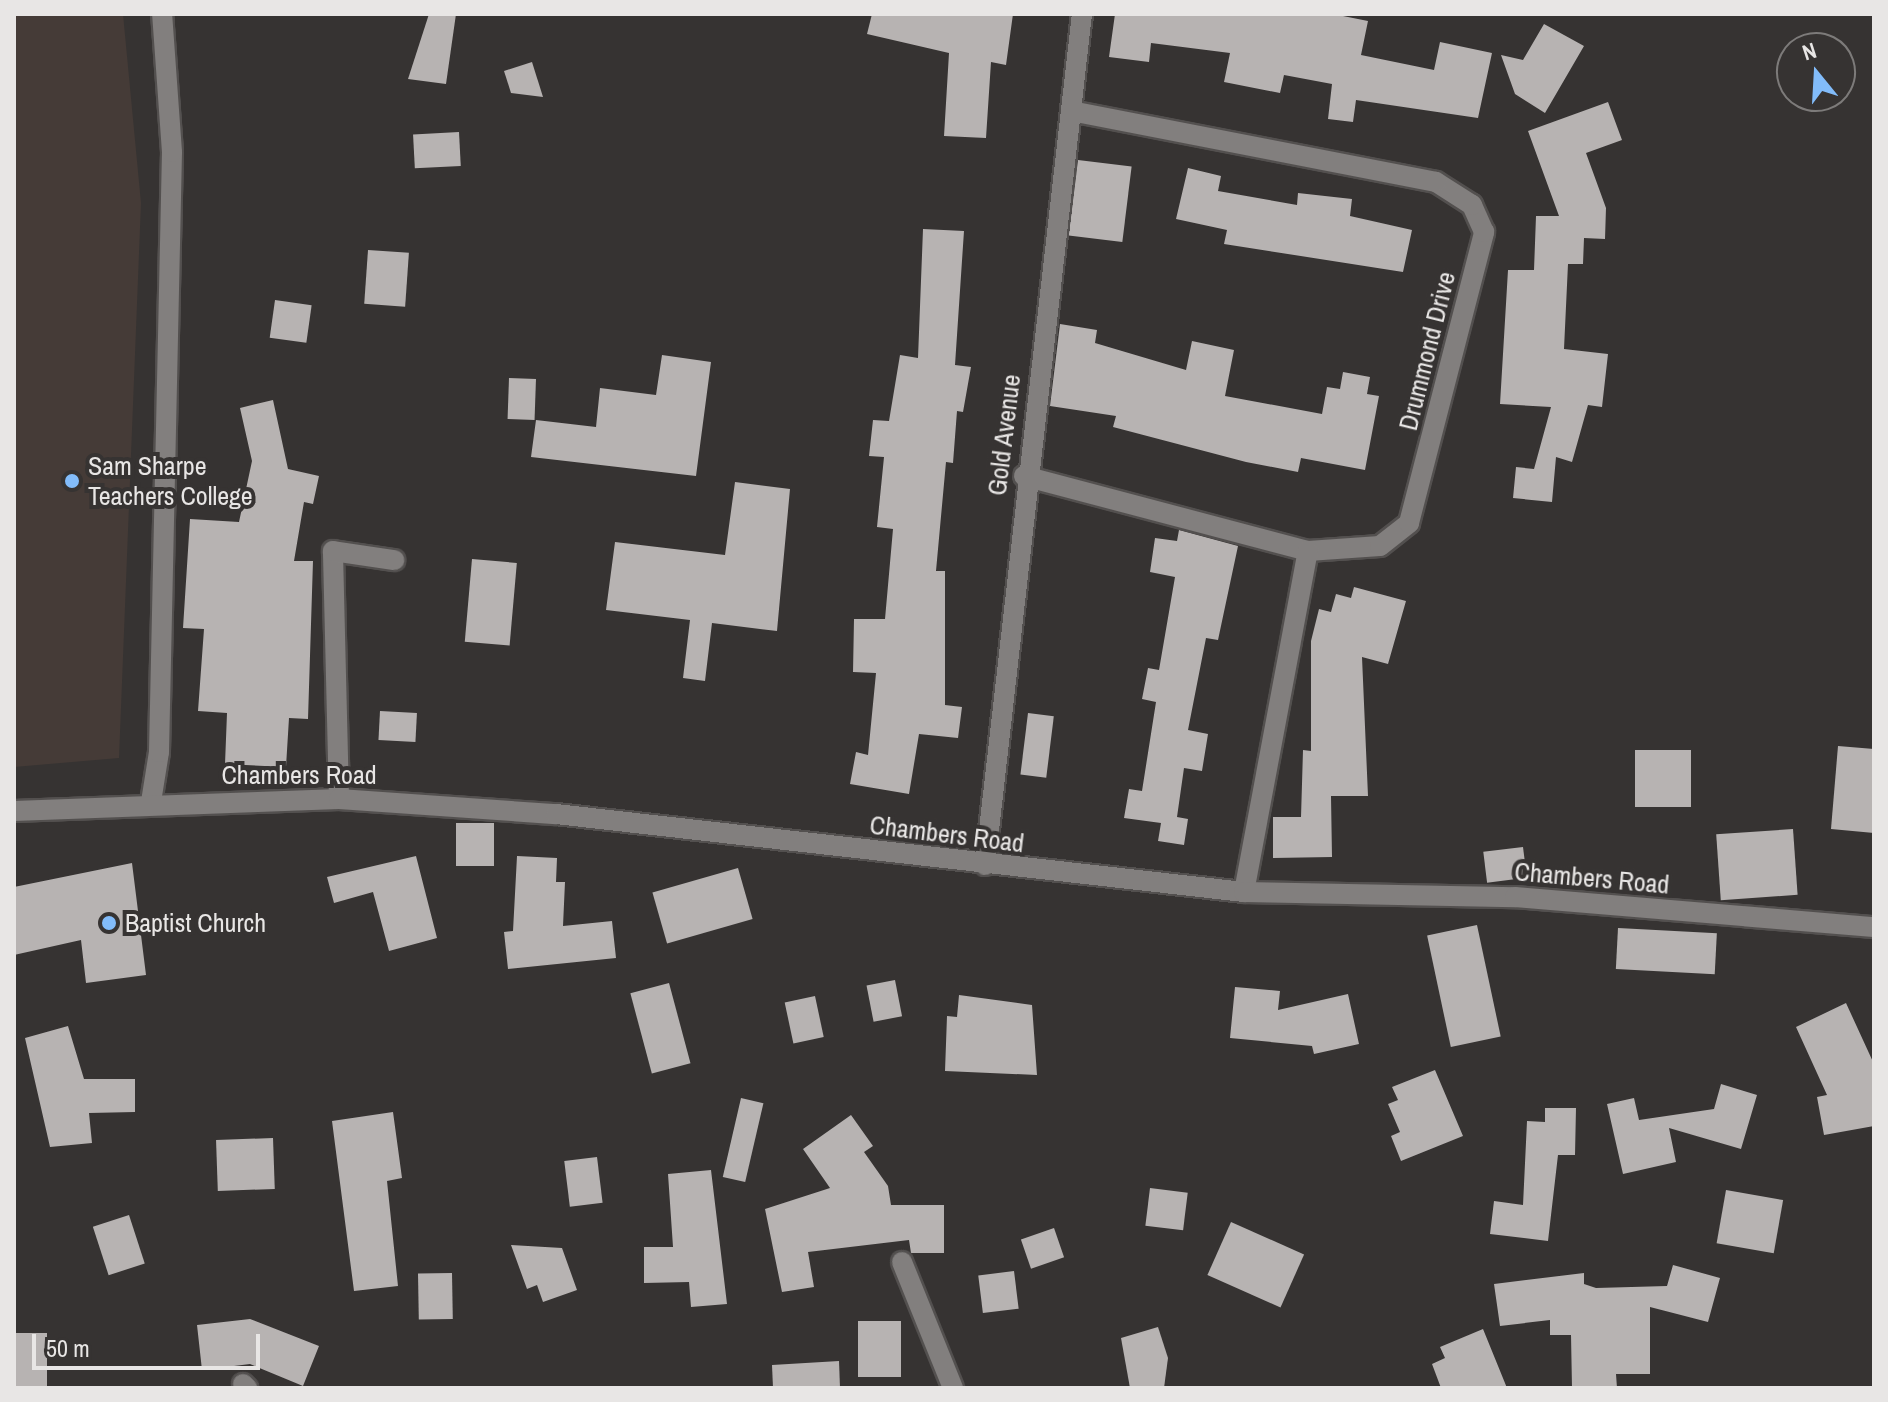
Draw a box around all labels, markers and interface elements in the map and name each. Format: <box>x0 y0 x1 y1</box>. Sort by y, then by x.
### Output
north arrow <box>1776 32 1856 112</box>
text: N <box>1798 35 1820 67</box>
street label: Drummond Drive <box>1392 268 1462 434</box>
street label: Gold Avenue <box>981 372 1027 498</box>
place label: Sam Sharpe Teachers College <box>88 450 253 512</box>
marker: Sam Sharpe Teachers College <box>63 472 81 490</box>
street label: Chambers Road <box>221 759 377 791</box>
street label: Chambers Road <box>868 809 1026 859</box>
street label: Chambers Road <box>1513 856 1671 900</box>
place label: Baptist Church <box>125 907 266 939</box>
marker: Baptist Church <box>100 914 118 932</box>
scale bar <box>36 1318 264 1368</box>
text: 50 m <box>46 1332 90 1364</box>

